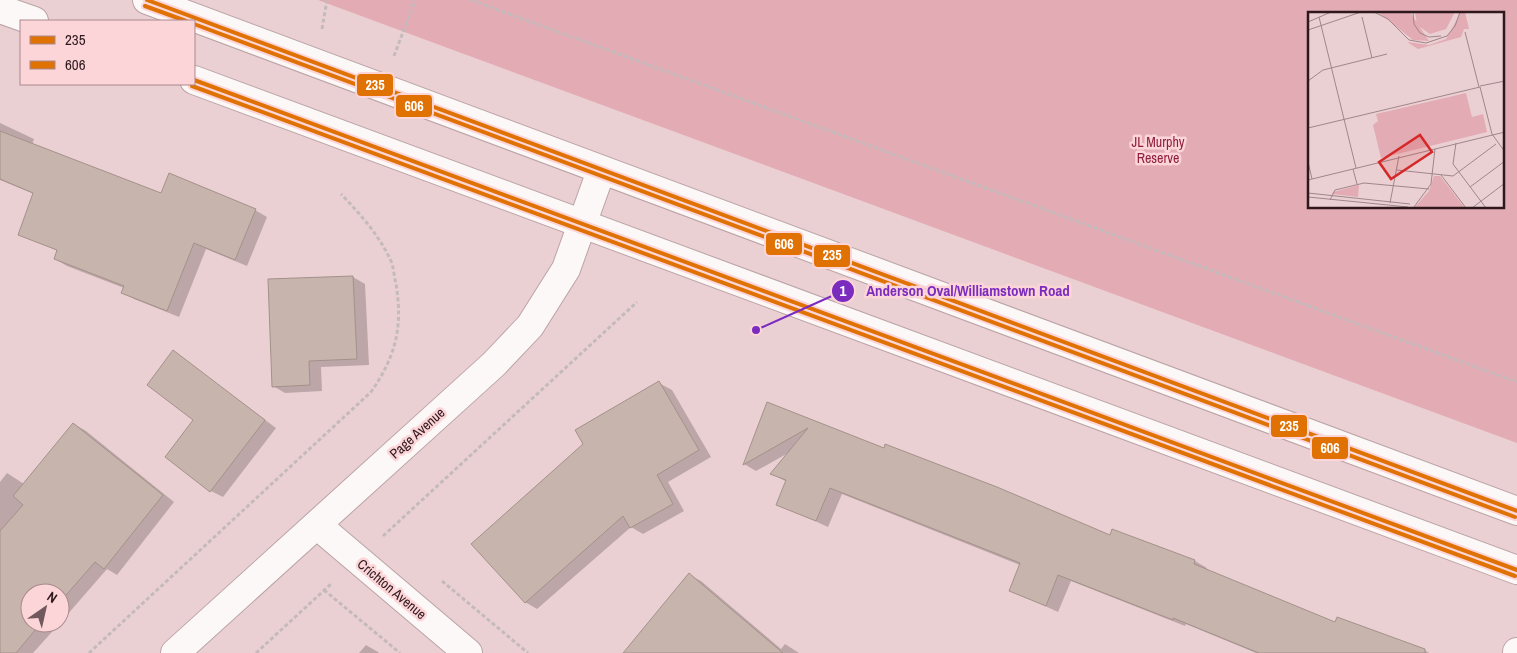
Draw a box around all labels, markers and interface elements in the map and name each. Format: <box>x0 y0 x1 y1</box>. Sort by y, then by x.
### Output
inset map <box>1308 12 1504 209</box>
legend <box>20 20 195 85</box>
text: 235 <box>65 29 86 50</box>
text: 606 <box>65 54 86 75</box>
line badge: 235 <box>356 73 394 97</box>
text: 235 <box>365 76 385 94</box>
line badge: 606 <box>395 94 433 118</box>
text: 606 <box>404 97 424 115</box>
park label: JL Murphy Reserve <box>1131 133 1185 167</box>
line badge: 606 <box>765 232 803 256</box>
text: 606 <box>774 235 794 253</box>
line badge: 235 <box>813 244 851 268</box>
text: 235 <box>822 246 842 264</box>
callout: Anderson Oval/Williamstown Road <box>831 276 1080 306</box>
text: 1 <box>840 280 847 301</box>
text: Anderson Oval/Williamstown Road <box>866 280 1070 301</box>
street label: Page Avenue <box>386 404 448 462</box>
line badge: 235 <box>1270 414 1308 438</box>
text: 235 <box>1279 417 1299 435</box>
line badge: 606 <box>1311 436 1349 460</box>
text: 606 <box>1320 439 1340 457</box>
street label: Crichton Avenue <box>354 555 430 623</box>
north arrow <box>20 583 70 633</box>
text: N <box>44 587 61 607</box>

